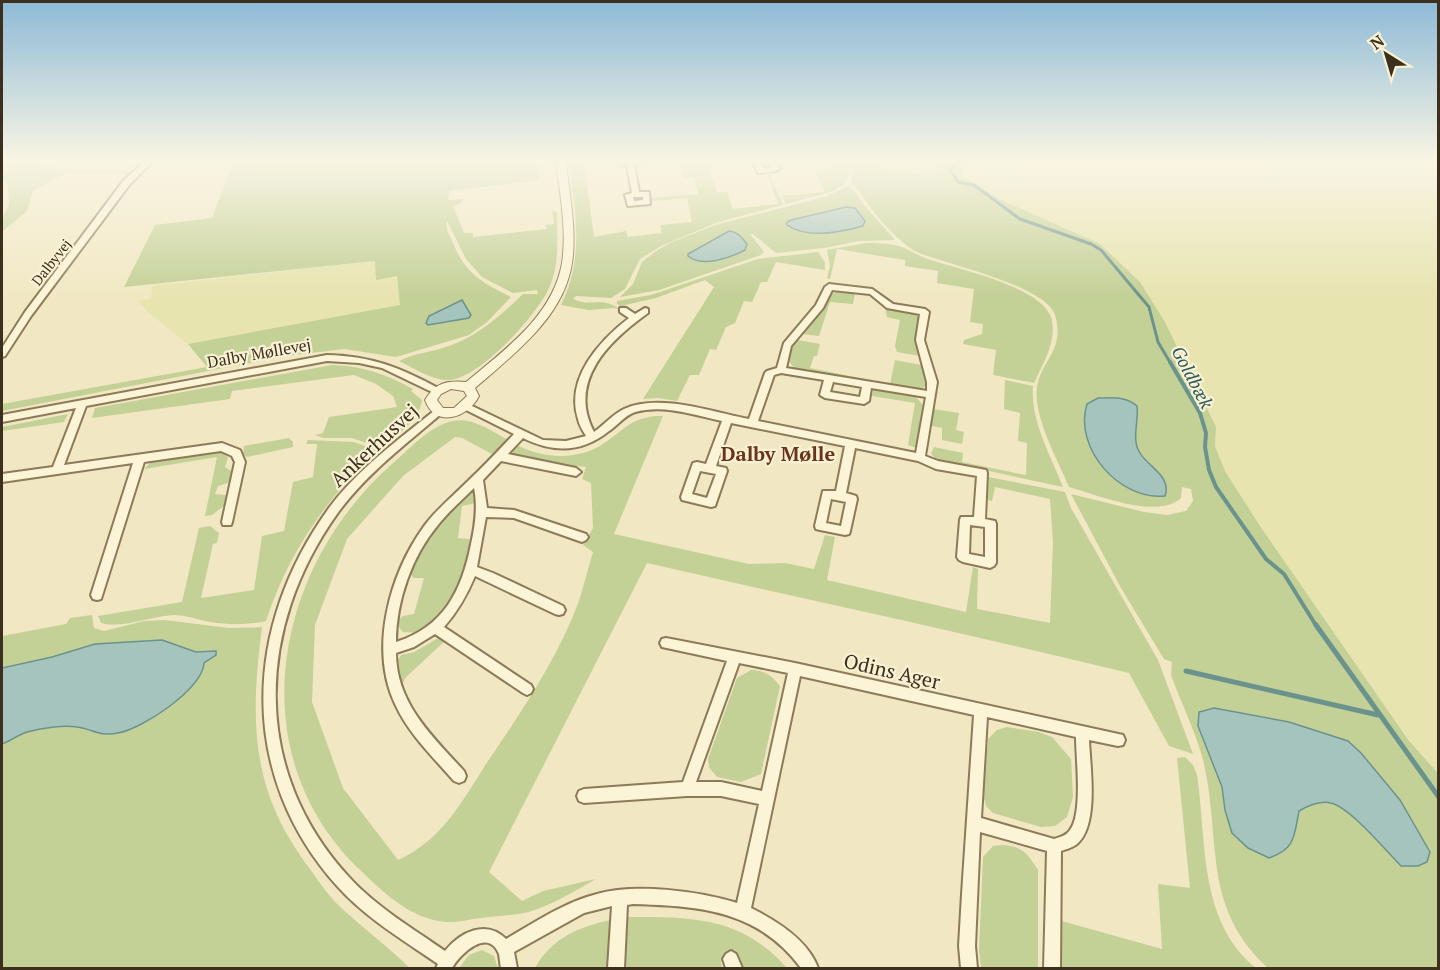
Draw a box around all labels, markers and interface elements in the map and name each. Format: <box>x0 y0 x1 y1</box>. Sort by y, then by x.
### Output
north arrow <box>1356 24 1416 84</box>
text: N <box>1366 30 1388 54</box>
street label: Dalbyvej <box>27 235 75 289</box>
street label: Dalby Møllevej <box>205 333 313 373</box>
water label: Goldbæk <box>1167 342 1220 413</box>
street label: Ankerhusvej <box>324 397 424 493</box>
district label: Dalby Mølle <box>721 440 835 467</box>
street label: Odins Ager <box>841 647 943 695</box>

